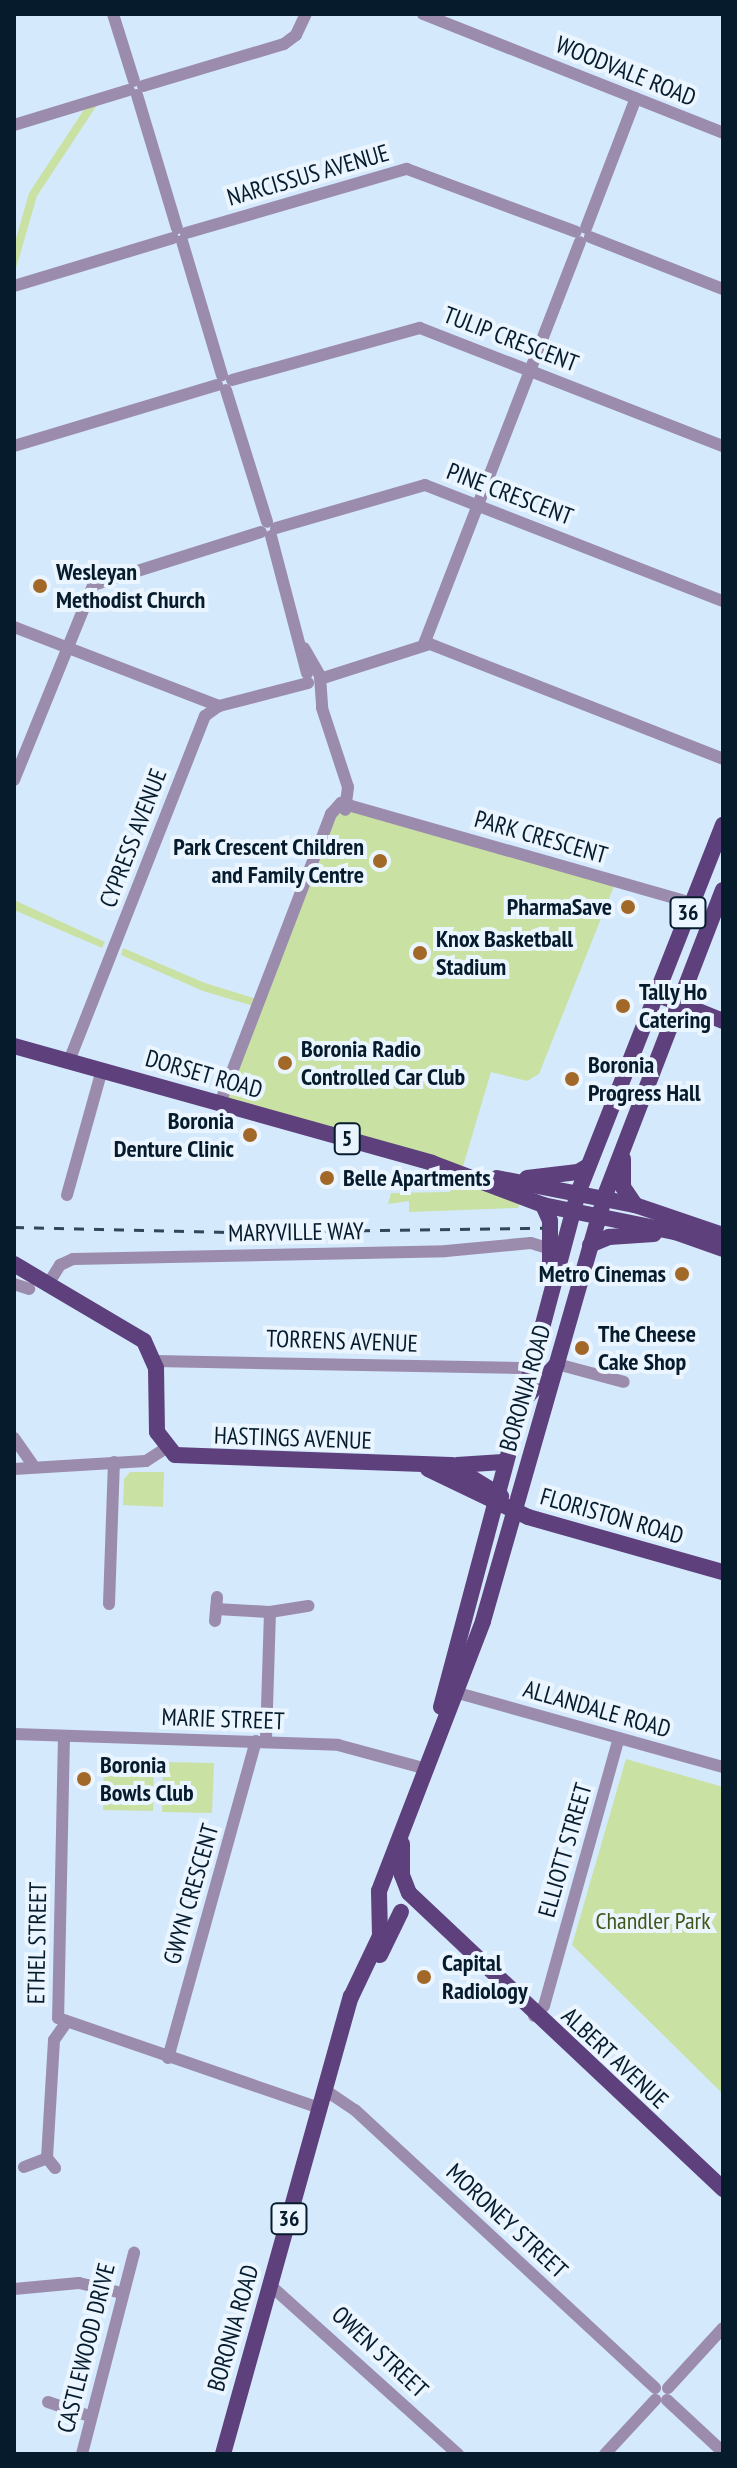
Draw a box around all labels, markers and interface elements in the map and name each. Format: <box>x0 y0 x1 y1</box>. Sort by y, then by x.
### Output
street label: WOODVALE ROAD <box>552 30 700 112</box>
street label: NARCISSUS AVENUE <box>223 138 393 212</box>
street label: TULIP CRESCENT <box>439 300 583 378</box>
street label: PINE CRESCENT <box>443 457 577 531</box>
place label: Wesleyan Methodist Church <box>56 558 206 614</box>
marker: Wesleyan Methodist Church <box>31 577 49 595</box>
street label: CYPRESS AVENUE <box>93 764 173 912</box>
street label: PARK CRESCENT <box>471 804 611 870</box>
place label: Park Crescent Children and Family Centre <box>172 833 364 889</box>
marker: Park Crescent Children and Family Centre <box>371 852 389 870</box>
place label: PharmaSave <box>507 893 612 921</box>
road number: 36 <box>668 895 708 931</box>
marker: PharmaSave <box>619 898 637 916</box>
place label: Knox Basketball Stadium <box>436 925 574 981</box>
marker: Knox Basketball Stadium <box>411 944 429 962</box>
place label: Tally Ho Catering <box>639 978 711 1034</box>
marker: Tally Ho Catering <box>614 997 632 1015</box>
place label: Boronia Radio Controlled Car Club <box>301 1035 466 1091</box>
street label: DORSET ROAD <box>142 1043 266 1105</box>
place label: Boronia Progress Hall <box>588 1051 701 1107</box>
marker: Boronia Radio Controlled Car Club <box>276 1054 294 1072</box>
marker: Boronia Progress Hall <box>563 1070 581 1088</box>
place label: Boronia Denture Clinic <box>113 1107 234 1163</box>
road number: 5 <box>333 1121 361 1157</box>
marker: Boronia Denture Clinic <box>241 1126 259 1144</box>
place label: Belle Apartments <box>343 1164 492 1192</box>
marker: Belle Apartments <box>318 1169 336 1187</box>
street label: MARYVILLE WAY <box>228 1216 364 1248</box>
place label: Metro Cinemas <box>539 1260 666 1288</box>
marker: Metro Cinemas <box>673 1265 691 1283</box>
place label: The Cheese Cake Shop <box>598 1320 696 1376</box>
street label: BORONIA ROAD <box>493 1321 557 1455</box>
street label: TORRENS AVENUE <box>265 1324 419 1358</box>
marker: The Cheese Cake Shop <box>573 1339 591 1357</box>
street label: HASTINGS AVENUE <box>213 1421 373 1455</box>
street label: FLORISTON ROAD <box>537 1482 687 1550</box>
street label: ALLANDALE ROAD <box>520 1674 674 1744</box>
street label: MARIE STREET <box>161 1702 285 1736</box>
place label: Boronia Bowls Club <box>100 1751 194 1807</box>
marker: Boronia Bowls Club <box>75 1770 93 1788</box>
street label: ELLIOTT STREET <box>532 1779 598 1921</box>
street label: GWYN CRESCENT <box>157 1821 225 1967</box>
street label: ETHEL STREET <box>22 1881 52 2005</box>
park label: Chandler Park <box>596 1907 710 1935</box>
place label: Capital Radiology <box>442 1949 527 2005</box>
marker: Capital Radiology <box>413 1966 435 1988</box>
street label: ALBERT AVENUE <box>555 2001 675 2115</box>
street label: MORONEY STREET <box>440 2157 574 2285</box>
road number: 36 <box>269 2201 309 2237</box>
street label: CASTLEWOOD DRIVE <box>51 2260 121 2436</box>
street label: BORONIA ROAD <box>201 2261 265 2395</box>
street label: OWEN STREET <box>326 2300 434 2404</box>

